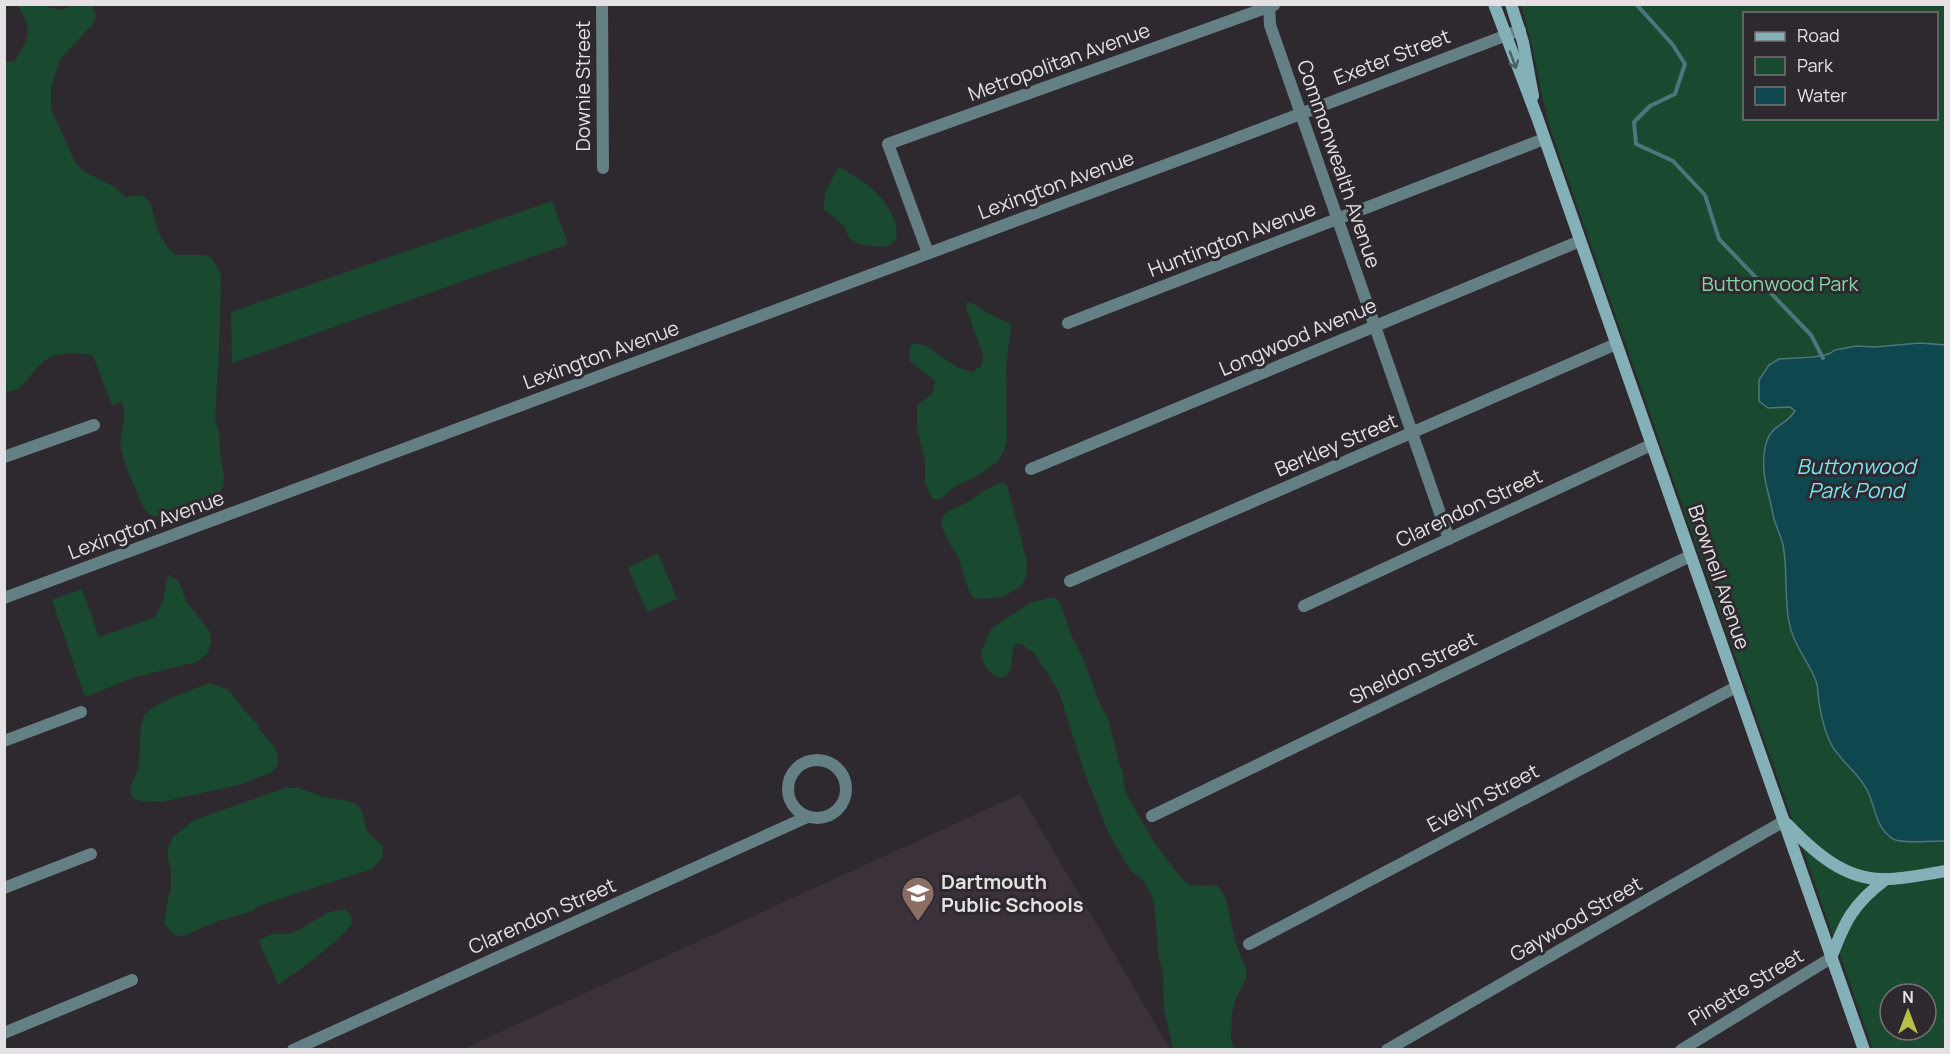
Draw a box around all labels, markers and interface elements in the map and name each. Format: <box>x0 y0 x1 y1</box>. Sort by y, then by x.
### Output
legend <box>1743 12 1938 120</box>
street label: Metropolitan Avenue <box>964 16 1154 107</box>
street label: Downie Street <box>569 20 596 152</box>
street label: Exeter Street <box>1330 22 1454 91</box>
text: Road <box>1797 23 1840 47</box>
one-way arrow <box>1509 50 1520 68</box>
text: Park <box>1797 53 1834 77</box>
street label: Commonwealth Avenue <box>1291 56 1388 271</box>
text: Water <box>1797 83 1847 107</box>
street label: Lexington Avenue <box>974 144 1138 225</box>
street label: Huntington Avenue <box>1144 194 1320 283</box>
park label: Buttonwood Park <box>1702 270 1860 297</box>
street label: Longwood Avenue <box>1215 291 1381 382</box>
street label: Lexington Avenue <box>519 314 683 395</box>
street label: Berkley Street <box>1270 407 1401 482</box>
water label: Buttonwood Park Pond <box>1797 452 1918 504</box>
street label: Clarendon Street <box>1391 462 1546 553</box>
street label: Lexington Avenue <box>64 484 228 565</box>
street label: Brownell Avenue <box>1682 501 1757 653</box>
street label: Sheldon Street <box>1344 625 1481 710</box>
street label: Evelyn Street <box>1422 757 1543 838</box>
place label: Dartmouth Public Schools <box>941 868 1084 918</box>
street label: Gaywood Street <box>1505 870 1647 967</box>
street label: Clarendon Street <box>464 871 620 960</box>
school or university icon: Dartmouth Public Schools <box>900 875 936 922</box>
street label: Pinette Street <box>1683 942 1808 1031</box>
north arrow <box>1878 982 1938 1042</box>
text: N <box>1902 986 1914 1008</box>

